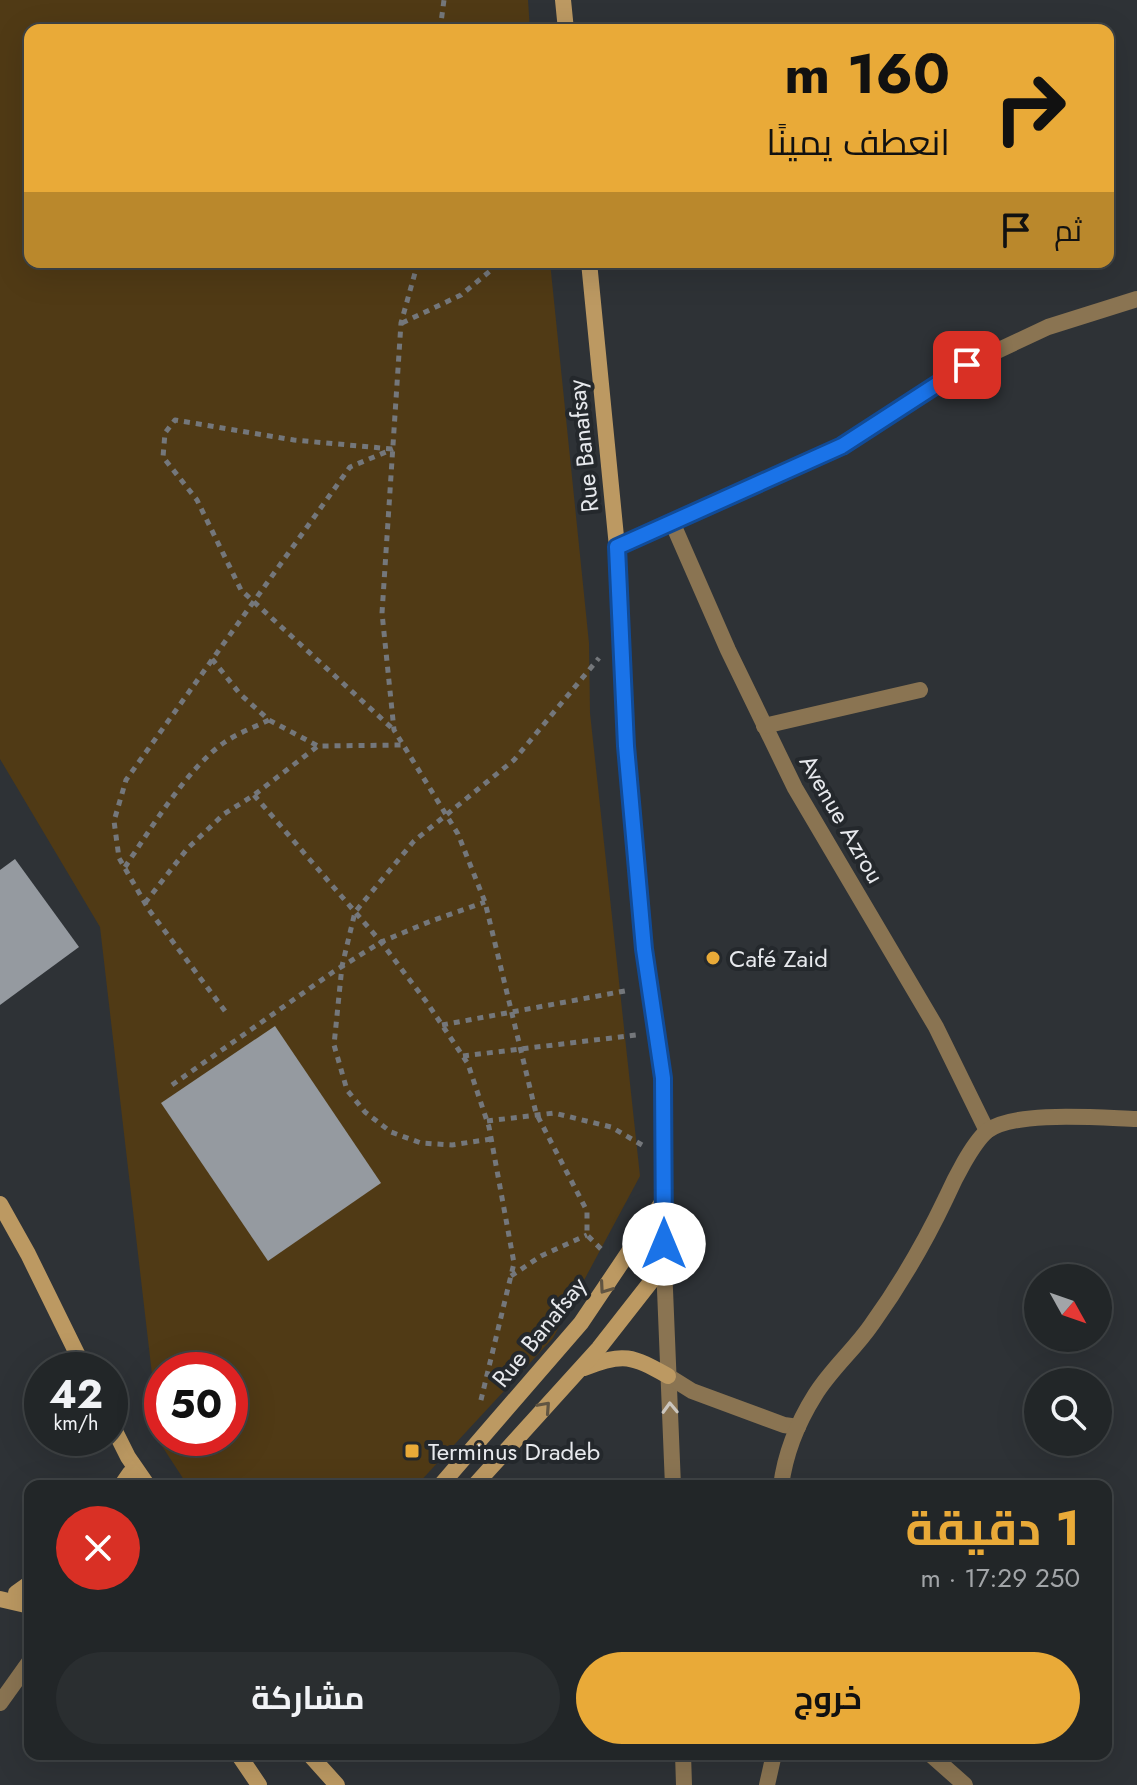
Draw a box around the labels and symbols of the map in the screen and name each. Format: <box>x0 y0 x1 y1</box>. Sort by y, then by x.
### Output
pin <box>933 331 1001 399</box>
street label: Rue Banafsay <box>559 377 607 514</box>
street label: Avenue Azrou <box>791 748 893 890</box>
place label: Café Zaid <box>729 941 828 976</box>
marker: Café Zaid <box>704 949 722 967</box>
position arrow <box>622 1202 706 1286</box>
north arrow <box>1024 1264 1112 1352</box>
street label: Rue Banafsay <box>483 1269 595 1395</box>
one-way arrow <box>600 1280 615 1294</box>
speed limit sign: 50 <box>144 1352 248 1456</box>
one-way arrow <box>661 1401 678 1414</box>
one-way arrow <box>535 1402 549 1417</box>
place label: Terminus Dradeb <box>428 1434 600 1469</box>
marker: Terminus Dradeb <box>403 1442 421 1460</box>

